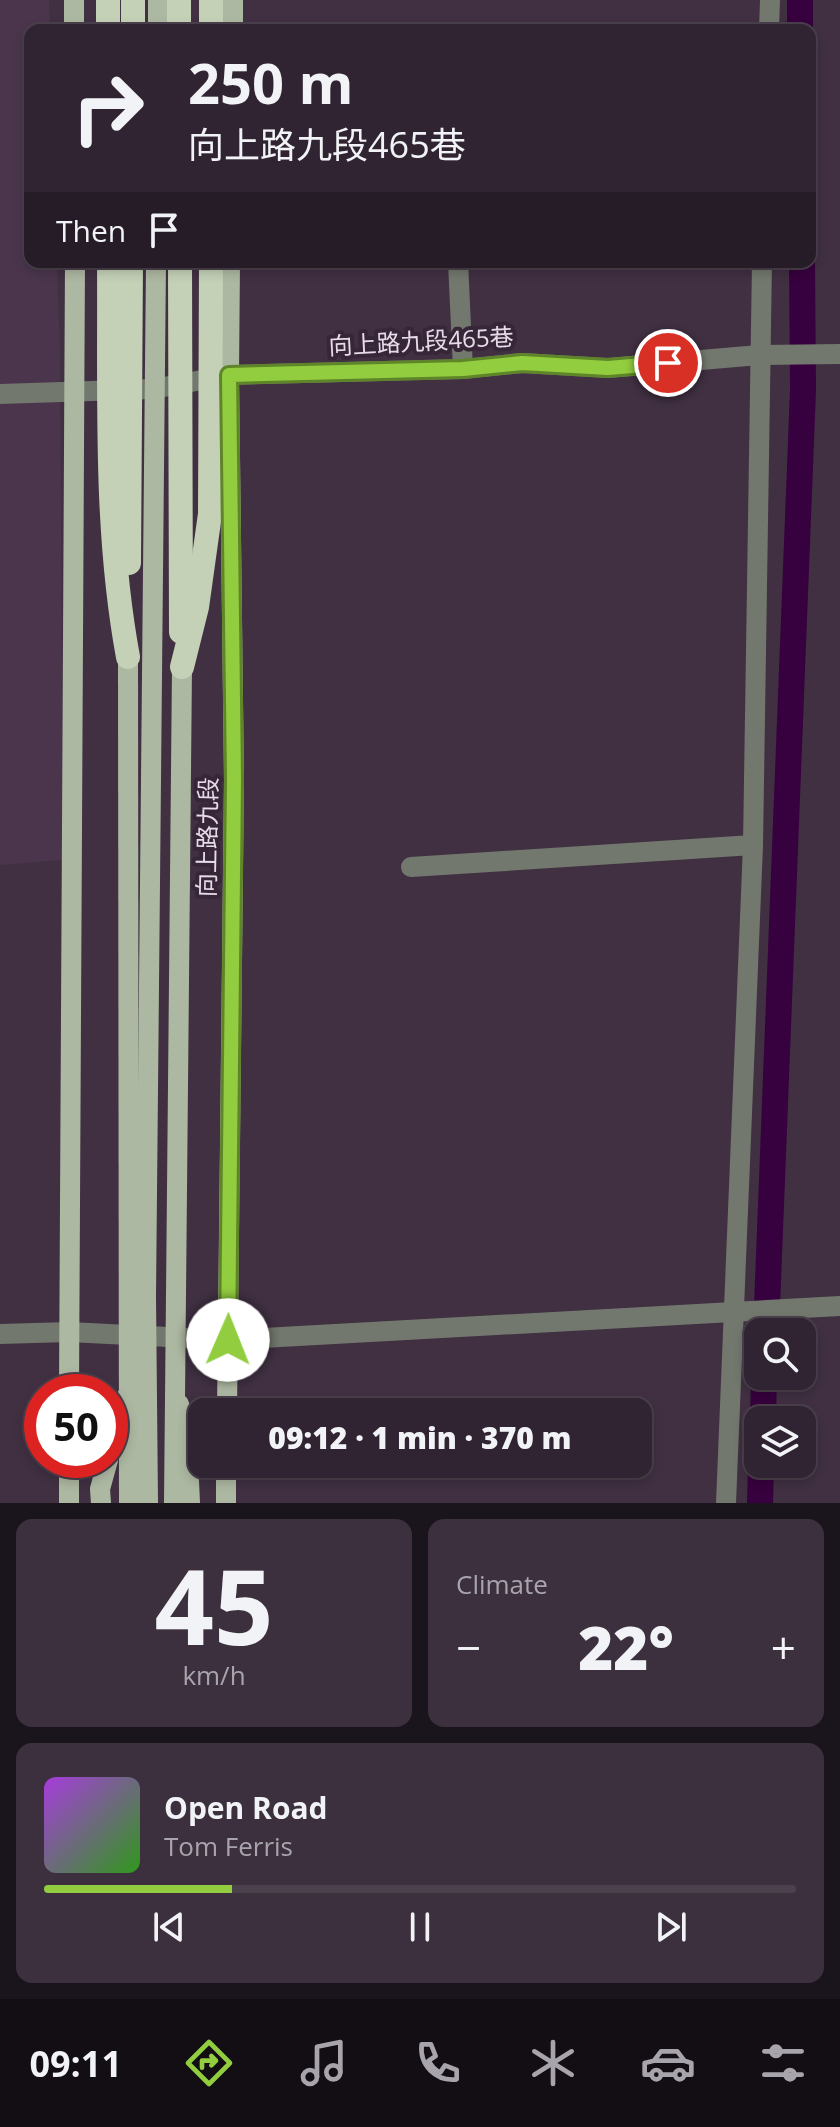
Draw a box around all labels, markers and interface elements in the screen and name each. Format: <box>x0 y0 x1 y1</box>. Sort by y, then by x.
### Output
text: 250 m <box>188 44 354 120</box>
icon: right <box>56 56 160 160</box>
text: 向上路九段465巷 <box>188 120 466 169</box>
icon: arrive <box>142 208 186 252</box>
text: Then <box>56 210 126 251</box>
street label: 向上路九段465巷 <box>328 319 514 362</box>
pin <box>634 329 702 397</box>
icon: arrive <box>646 341 690 385</box>
street label: 向上路九段 <box>189 777 224 897</box>
position arrow <box>186 1298 270 1382</box>
map controls <box>744 1318 816 1478</box>
button: search <box>744 1318 816 1390</box>
speed limit sign: 50 <box>24 1374 128 1478</box>
button: layers <box>744 1406 816 1478</box>
text: 09:12 · 1 min · 370 m <box>268 1417 572 1458</box>
text: 45 <box>155 1534 273 1675</box>
text: Climate <box>456 1566 548 1602</box>
text: 22° <box>578 1606 674 1688</box>
text: − <box>456 1617 481 1677</box>
text: + <box>771 1617 796 1677</box>
text: km/h <box>182 1657 246 1693</box>
text: Open Road <box>164 1787 328 1828</box>
text: Tom Ferris <box>164 1828 293 1864</box>
icon: previous <box>147 1905 191 1949</box>
icon: pause <box>398 1905 442 1949</box>
icon: next <box>649 1905 693 1949</box>
icon: directions <box>181 2035 237 2091</box>
icon: music <box>296 2035 352 2091</box>
icon: phone <box>410 2035 466 2091</box>
icon: climate <box>525 2035 581 2091</box>
icon: car <box>640 2035 696 2091</box>
icon: filters <box>755 2035 811 2091</box>
text: 09:11 <box>29 2039 122 2088</box>

